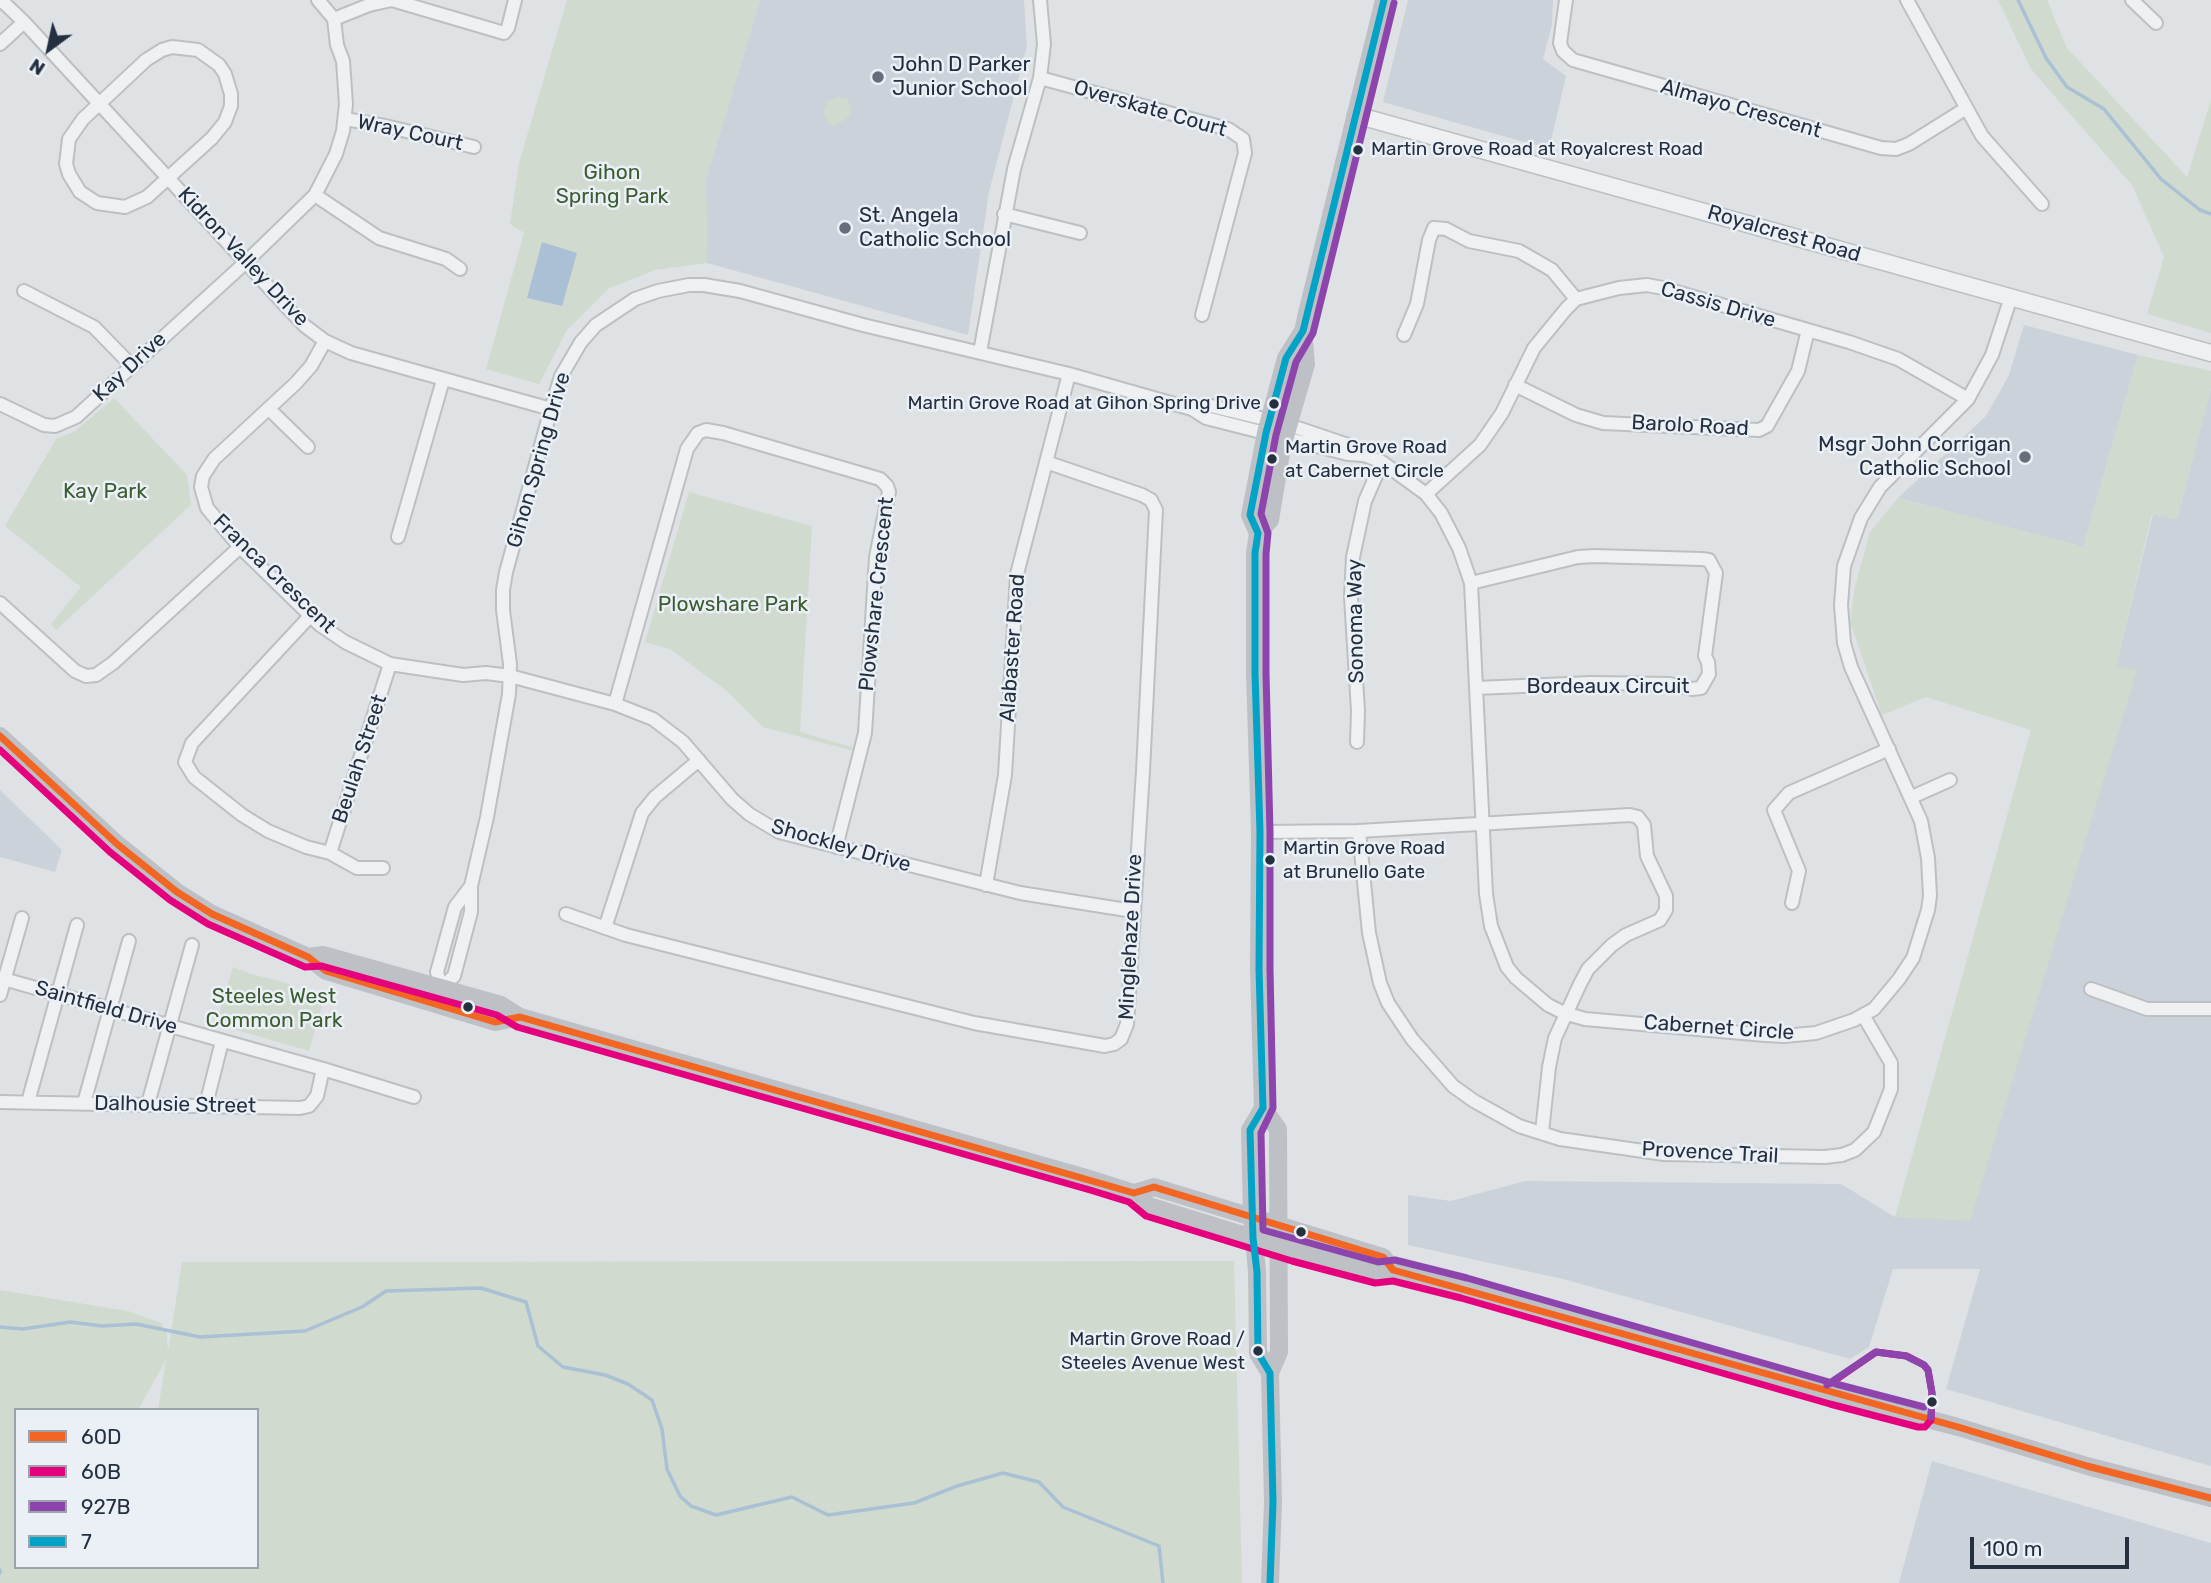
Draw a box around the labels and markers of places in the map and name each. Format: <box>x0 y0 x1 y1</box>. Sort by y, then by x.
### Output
place label: John D Parker Junior School <box>892 52 1031 102</box>
marker: John D Parker Junior School <box>870 69 886 85</box>
place label: Martin Grove Road at Royalcrest Road <box>1371 139 1703 161</box>
marker: Martin Grove Road at Royalcrest Road <box>1351 143 1365 157</box>
place label: St. Angela Catholic School <box>859 203 1011 253</box>
marker: St. Angela Catholic School <box>837 220 853 236</box>
place label: Martin Grove Road at Gihon Spring Drive <box>907 393 1261 415</box>
marker: Martin Grove Road at Gihon Spring Drive <box>1267 397 1281 411</box>
place label: Msgr John Corrigan Catholic School <box>1818 432 2011 482</box>
place label: Martin Grove Road at Cabernet Circle <box>1285 437 1447 481</box>
marker: Msgr John Corrigan Catholic School <box>2017 449 2033 465</box>
marker: Martin Grove Road at Cabernet Circle <box>1265 452 1279 466</box>
place label: Martin Grove Road at Brunello Gate <box>1283 838 1445 882</box>
marker: Martin Grove Road at Brunello Gate <box>1263 853 1277 867</box>
unlabelled marker <box>461 1000 475 1014</box>
unlabelled marker <box>1294 1225 1308 1239</box>
place label: Martin Grove Road / Steeles Avenue West <box>1061 1329 1245 1373</box>
marker: Martin Grove Road / Steeles Avenue West <box>1251 1344 1265 1358</box>
unlabelled marker <box>1925 1395 1939 1409</box>

